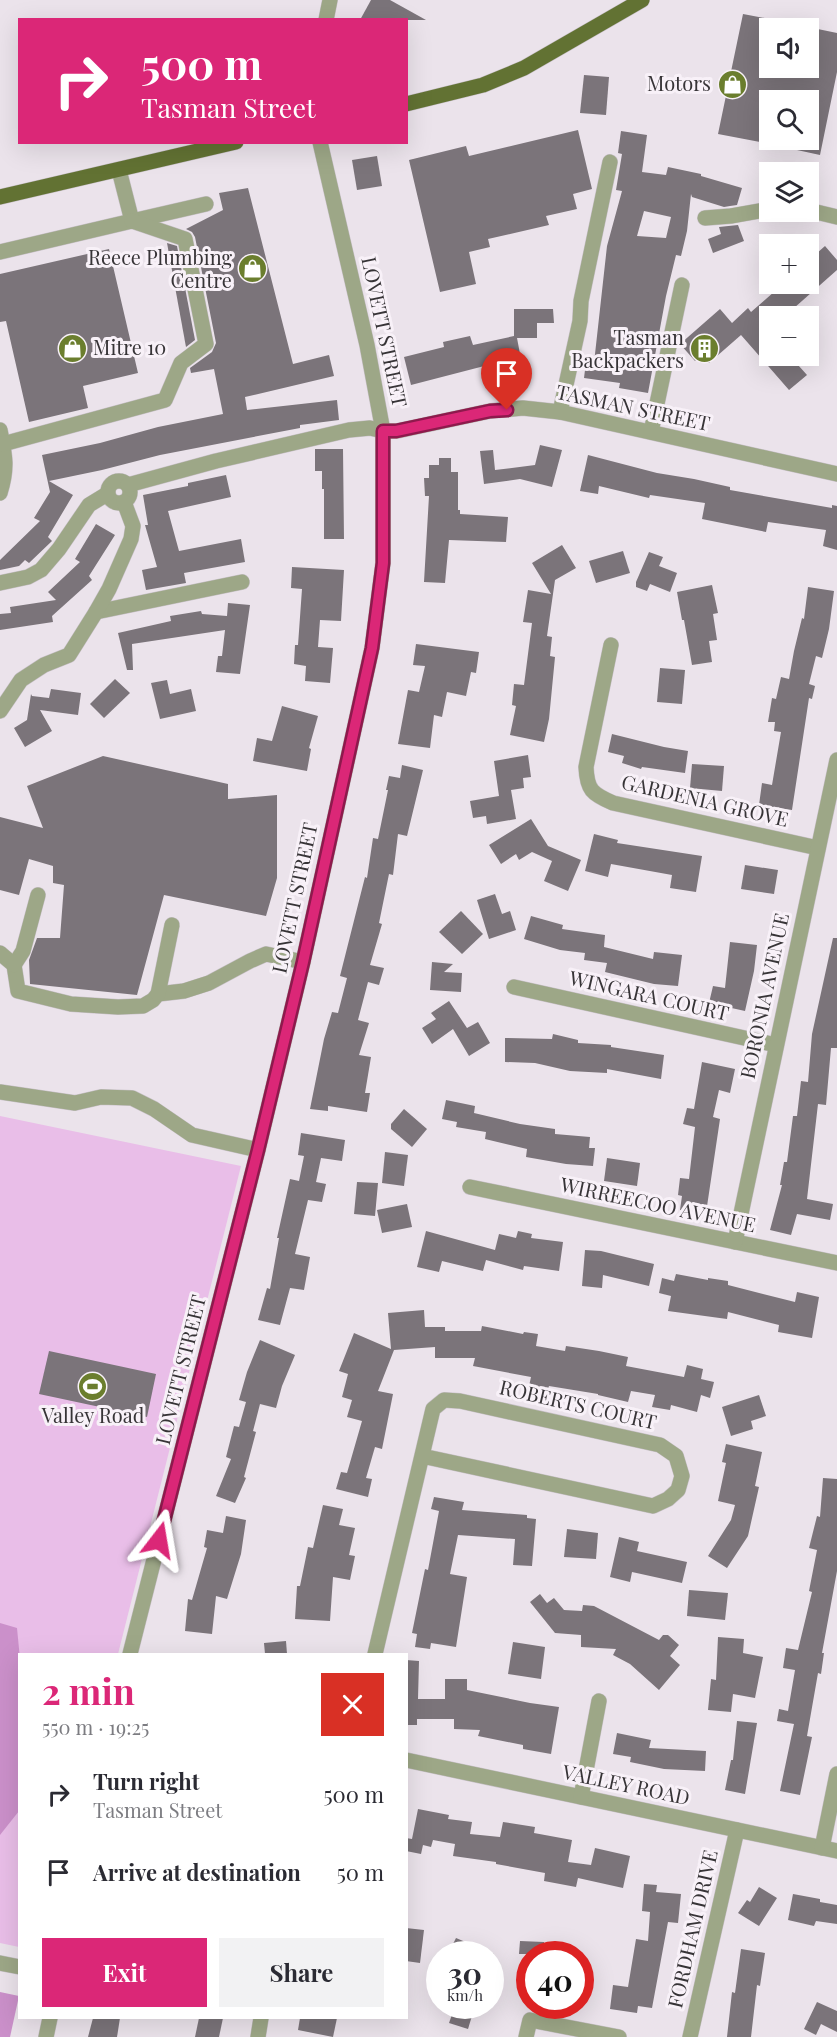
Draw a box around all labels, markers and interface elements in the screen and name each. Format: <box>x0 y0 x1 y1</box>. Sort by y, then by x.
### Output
map controls <box>759 18 819 366</box>
button: sound <box>759 18 819 78</box>
text: 500 m <box>141 35 262 91</box>
icon: right <box>42 42 120 120</box>
shop icon: Motors <box>716 68 748 100</box>
place label: Motors <box>647 69 711 96</box>
text: Tasman Street <box>141 89 316 125</box>
button: search <box>759 90 819 150</box>
button: layers <box>759 162 819 222</box>
button: + <box>759 234 819 294</box>
place label: Reece Plumbing Centre <box>88 243 232 293</box>
shop icon: Reece Plumbing Centre <box>237 253 269 285</box>
street label: LOVETT STREET <box>356 254 415 410</box>
button: − <box>759 306 819 366</box>
place label: Tasman Backpackers <box>571 323 684 373</box>
shop icon: Mitre 10 <box>56 332 88 364</box>
place label: Mitre 10 <box>93 333 166 360</box>
building icon: Tasman Backpackers <box>689 333 721 365</box>
pin <box>481 348 532 410</box>
icon: arrive <box>490 357 523 390</box>
street label: TASMAN STREET <box>554 377 713 436</box>
street label: GARDENIA GROVE <box>619 767 791 832</box>
street label: LOVETT STREET <box>264 820 323 976</box>
street label: BORONIA AVENUE <box>733 910 794 1081</box>
street label: WINGARA COURT <box>566 963 732 1026</box>
street label: WIRREECOO AVENUE <box>557 1169 759 1237</box>
street label: LOVETT STREET <box>148 1292 211 1447</box>
sports icon: Valley Road <box>77 1370 109 1402</box>
street label: ROBERTS COURT <box>497 1372 660 1435</box>
place label: Valley Road <box>41 1401 145 1428</box>
position arrow <box>127 1508 191 1572</box>
text: 2 min <box>42 1666 135 1714</box>
button: close <box>321 1673 384 1736</box>
text: 550 m · 19:25 <box>42 1713 149 1740</box>
street label: VALLEY ROAD <box>559 1757 692 1810</box>
text: Turn right <box>93 1766 199 1796</box>
icon: right <box>42 1778 75 1811</box>
text: 500 m <box>323 1779 384 1809</box>
text: Tasman Street <box>93 1796 222 1823</box>
street label: FORDHAM DRIVE <box>660 1847 723 2010</box>
icon: arrive <box>42 1856 75 1889</box>
text: Arrive at destination <box>93 1857 301 1887</box>
text: 50 m <box>337 1857 384 1887</box>
button: Exit <box>42 1938 207 2007</box>
button: Share <box>219 1938 384 2007</box>
speed limit sign: 40 <box>516 1941 594 2019</box>
text: 30 <box>448 1953 482 1993</box>
text: km/h <box>447 1985 483 2005</box>

